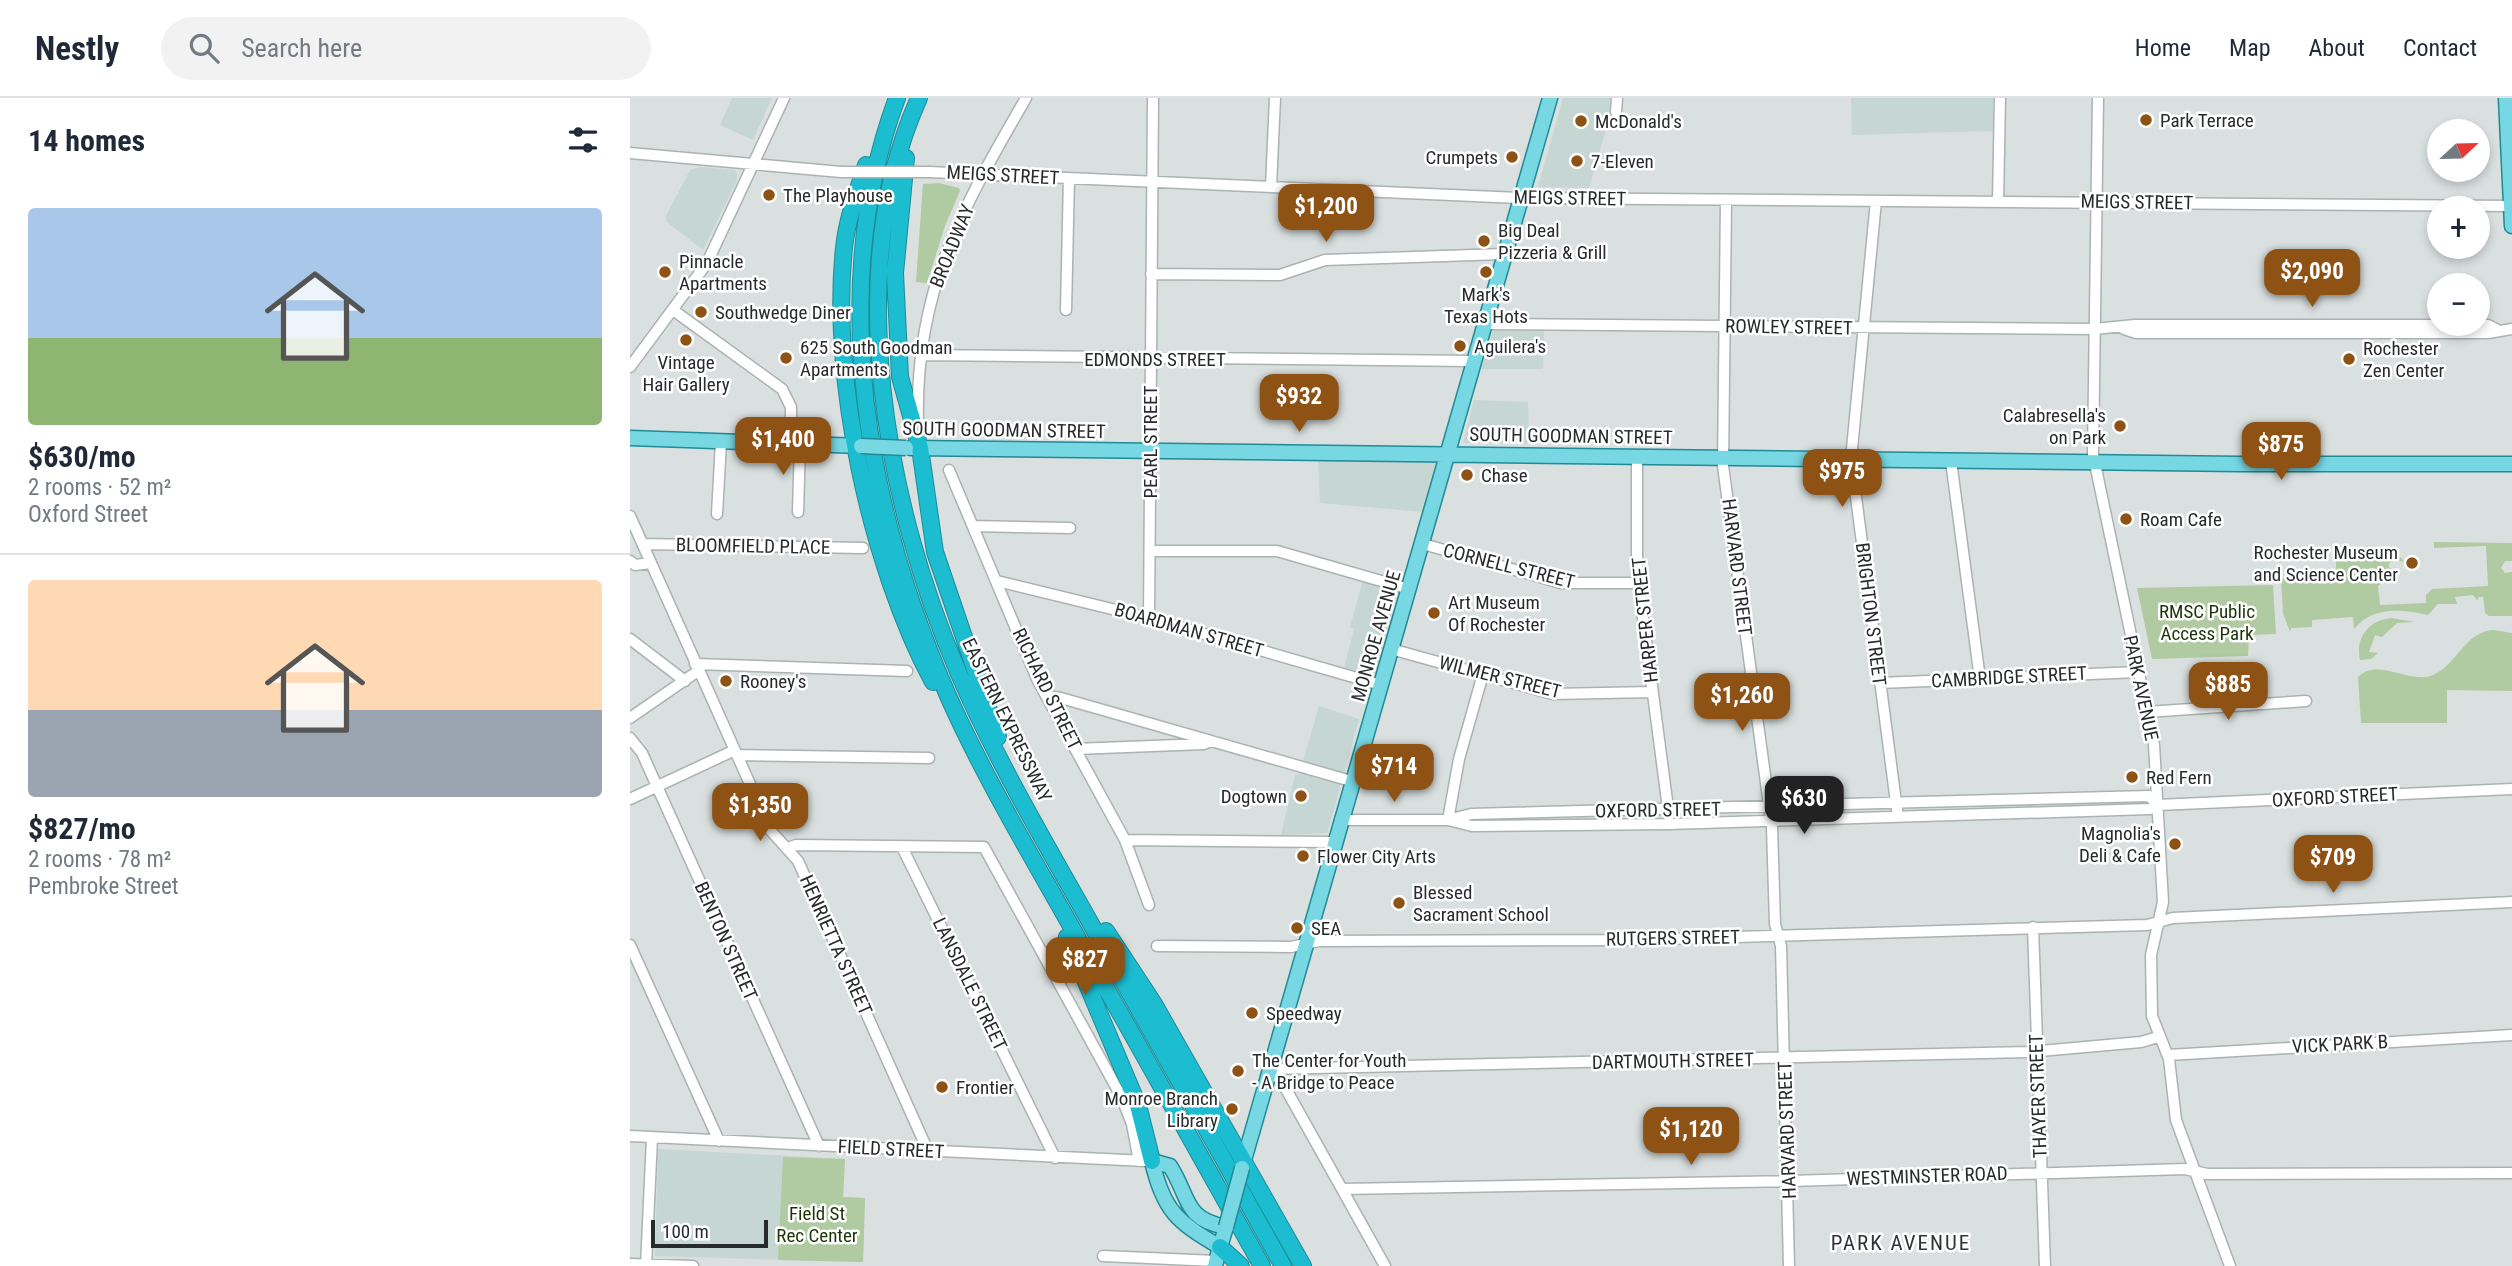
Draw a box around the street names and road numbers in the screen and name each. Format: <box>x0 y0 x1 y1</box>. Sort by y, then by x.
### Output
street label: MEIGS STREET <box>946 161 1060 189</box>
street label: MEIGS STREET <box>1513 186 1627 210</box>
street label: MEIGS STREET <box>2080 190 2194 214</box>
street label: BROADWAY <box>925 201 979 291</box>
street label: ROWLEY STREET <box>1725 314 1853 340</box>
street label: EDMONDS STREET <box>1084 348 1226 371</box>
street label: PEARL STREET <box>1139 385 1162 499</box>
street label: SOUTH GOODMAN STREET <box>902 417 1106 443</box>
street label: SOUTH GOODMAN STREET <box>1469 423 1673 449</box>
street label: HARVARD STREET <box>1717 497 1757 637</box>
street label: BLOOMFIELD PLACE <box>676 533 830 559</box>
street label: CORNELL STREET <box>1441 539 1577 593</box>
street label: BRIGHTON STREET <box>1851 541 1891 687</box>
street label: HARPER STREET <box>1627 556 1663 684</box>
street label: MONROE AVENUE <box>1346 568 1406 704</box>
street label: BOARDMAN STREET <box>1112 598 1266 662</box>
street label: RICHARD STREET <box>1008 624 1086 754</box>
street label: PARK AVENUE <box>2119 633 2163 743</box>
street label: EASTERN EXPRESSWAY <box>957 634 1057 806</box>
street label: WILMER STREET <box>1436 651 1564 703</box>
street label: CAMBRIDGE STREET <box>1931 661 2088 693</box>
street label: OXFORD STREET <box>2271 782 2399 812</box>
street label: OXFORD STREET <box>1595 797 1721 823</box>
street label: HENRIETTA STREET <box>795 871 877 1019</box>
street label: BENTON STREET <box>690 878 762 1004</box>
street label: LANSDALE STREET <box>928 914 1012 1054</box>
street label: RUTGERS STREET <box>1606 925 1740 951</box>
street label: VICK PARK B <box>2291 1030 2389 1058</box>
street label: THAYER STREET <box>2024 1033 2052 1159</box>
street label: DARTMOUTH STREET <box>1592 1048 1754 1074</box>
street label: HARVARD STREET <box>1773 1061 1801 1199</box>
street label: FIELD STREET <box>837 1135 945 1163</box>
street label: WESTMINSTER ROAD <box>1846 1162 2008 1190</box>

